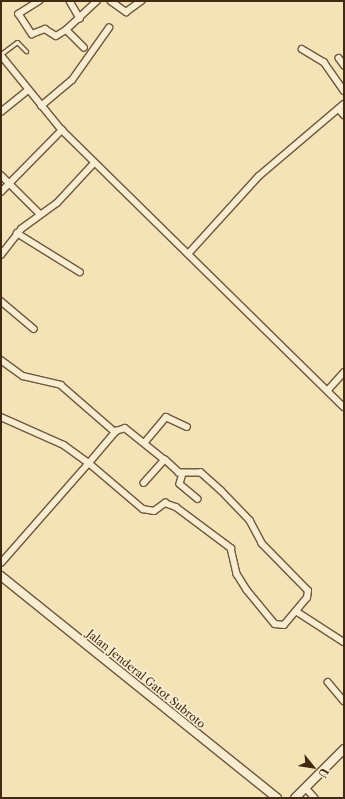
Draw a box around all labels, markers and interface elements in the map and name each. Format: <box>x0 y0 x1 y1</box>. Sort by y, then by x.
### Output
street label: Jalan Jenderal Gatot Subroto <box>84 627 208 731</box>
north arrow <box>293 747 333 787</box>
text: U <box>315 766 332 780</box>

